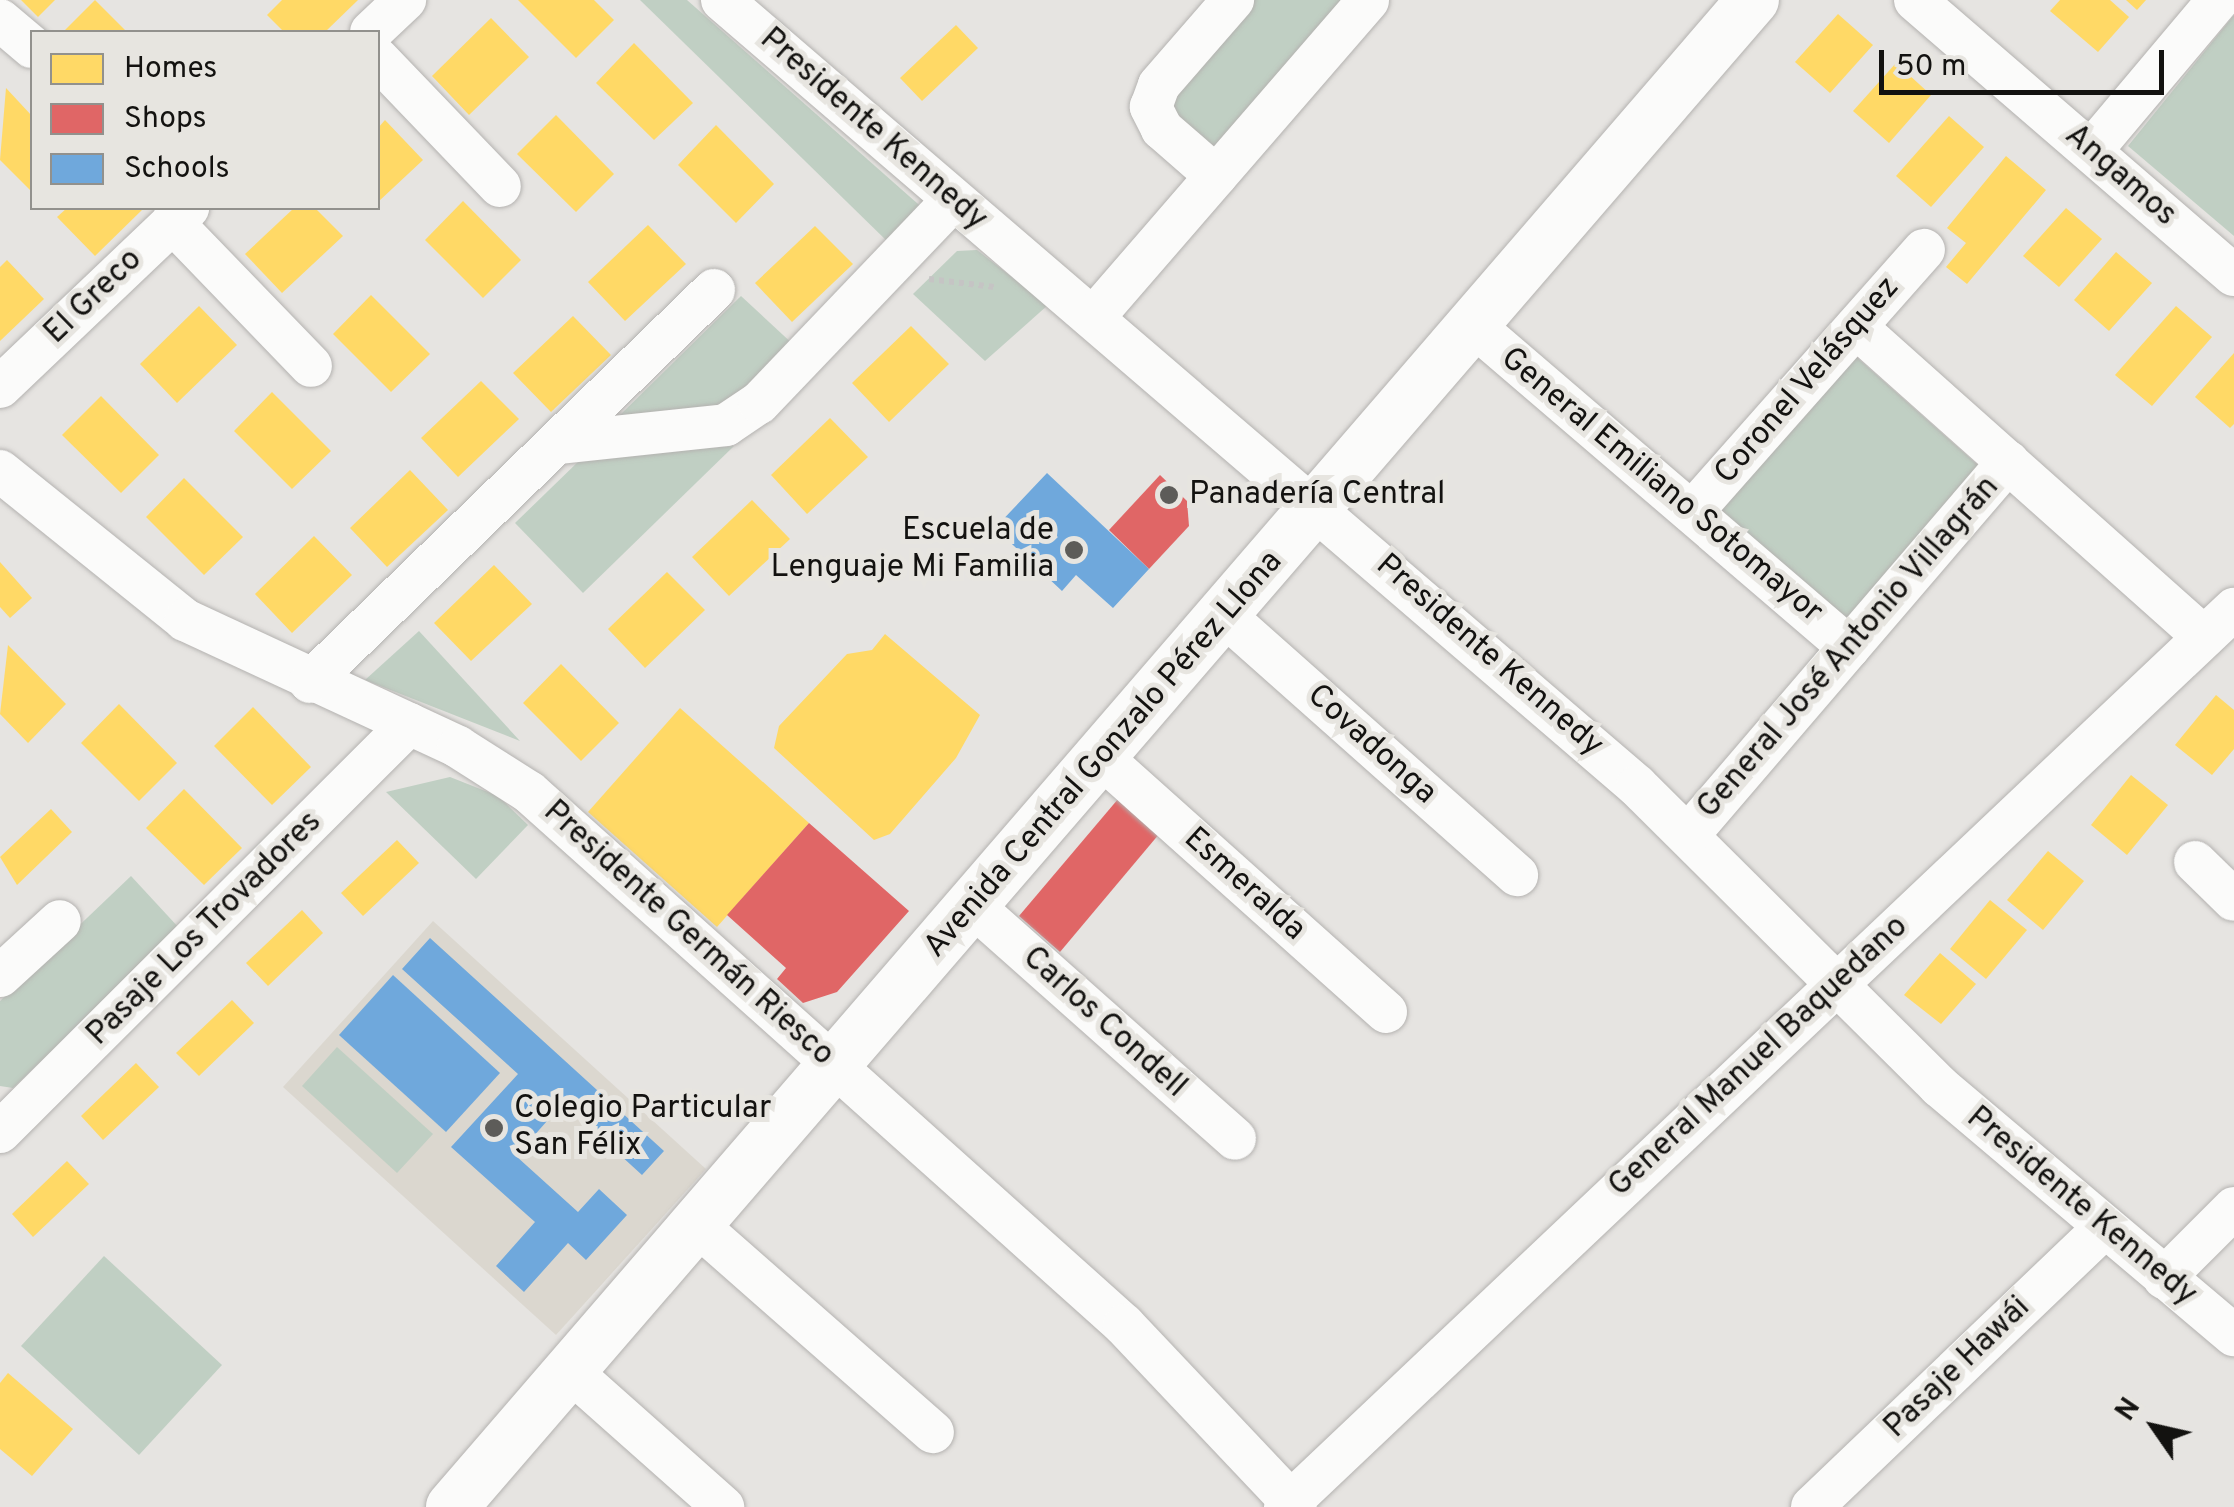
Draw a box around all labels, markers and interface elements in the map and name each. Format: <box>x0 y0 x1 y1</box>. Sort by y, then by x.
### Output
street label: Presidente Kennedy <box>751 21 995 239</box>
legend <box>30 30 380 210</box>
scale bar <box>1884 30 2169 92</box>
text: 50 m <box>1896 49 1966 86</box>
text: Homes <box>124 51 217 88</box>
text: Shops <box>124 101 207 138</box>
street label: Angamos <box>2056 117 2184 235</box>
text: Schools <box>124 151 230 188</box>
street label: El Greco <box>37 241 151 353</box>
street label: Coronel Velásquez <box>1707 269 1909 493</box>
street label: General Emiliano Sotomayor <box>1492 340 1830 632</box>
street label: General José Antonio Villagrán <box>1689 468 2009 828</box>
place label: Panadería Central <box>1189 476 1445 514</box>
marker: Panadería Central <box>1158 484 1180 506</box>
place label: Escuela de Lenguaje Mi Familia <box>771 513 1054 588</box>
marker: Escuela de Lenguaje Mi Familia <box>1063 539 1085 561</box>
street label: Avenida Central Gonzalo Pérez Llona <box>917 544 1291 966</box>
street label: Presidente Kennedy <box>1367 547 1611 765</box>
street label: Covadonga <box>1298 677 1444 813</box>
street label: Presidente Germán Riesco <box>535 793 841 1075</box>
street label: Pasaje Los Trovadores <box>79 803 331 1055</box>
street label: Esmeralda <box>1175 820 1313 950</box>
street label: General Manuel Baquedano <box>1601 908 1917 1206</box>
street label: Carlos Condell <box>1014 939 1194 1107</box>
place label: Colegio Particular San Félix <box>514 1091 771 1166</box>
street label: Presidente Kennedy <box>1958 1099 2204 1315</box>
marker: Colegio Particular San Félix <box>483 1117 505 1139</box>
street label: Pasaje Hawái <box>1877 1289 2039 1447</box>
north arrow <box>2104 1377 2204 1477</box>
text: N <box>2109 1392 2150 1429</box>

